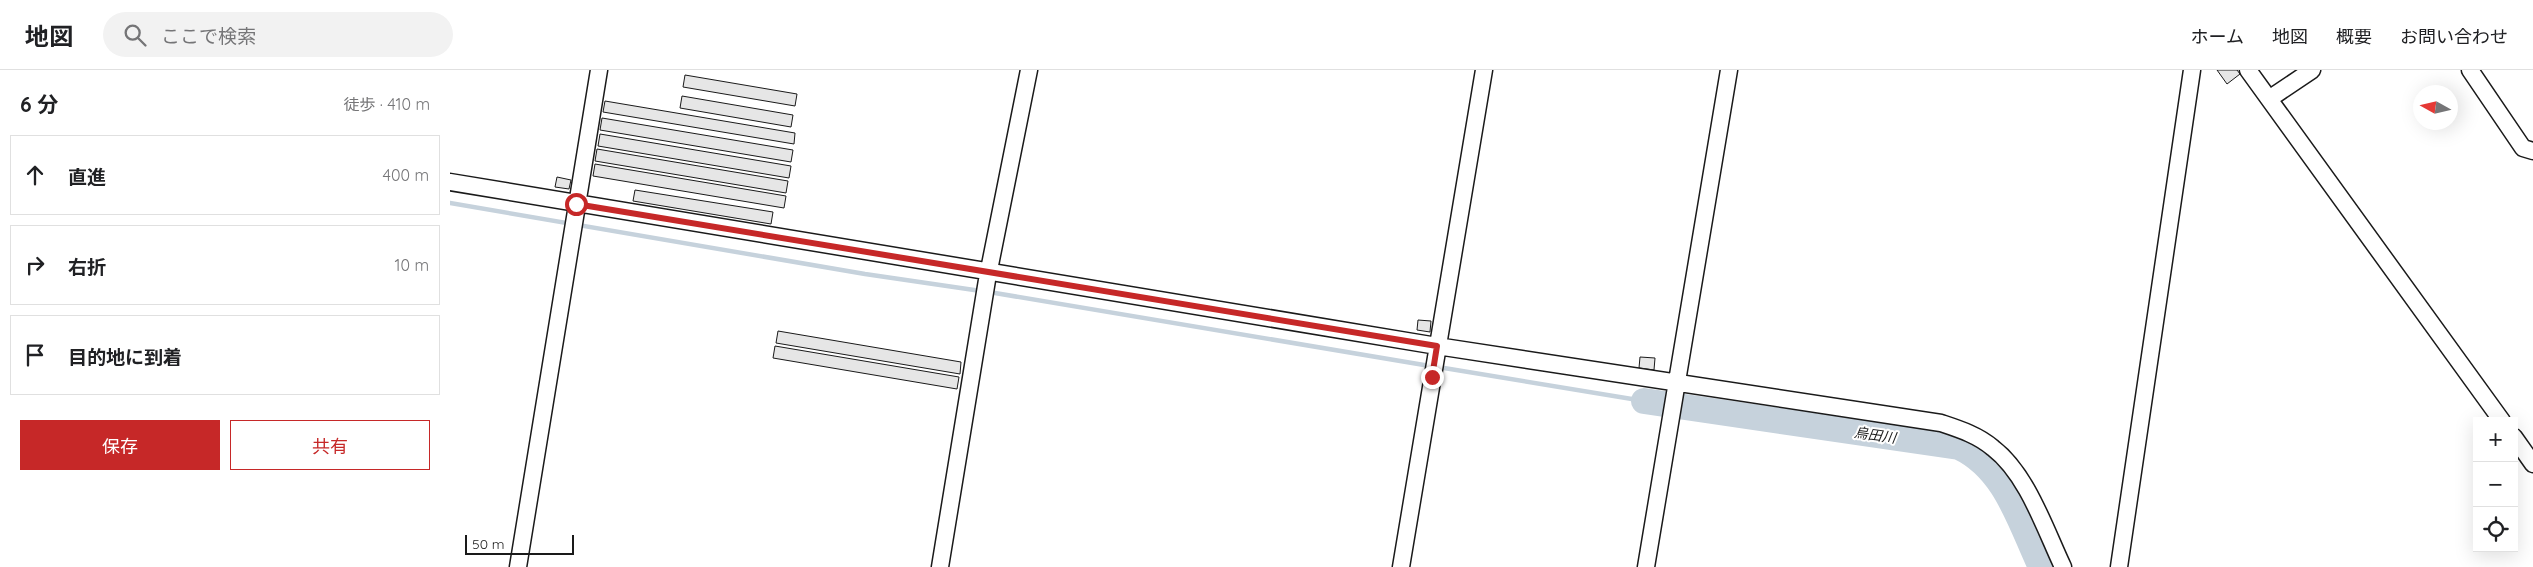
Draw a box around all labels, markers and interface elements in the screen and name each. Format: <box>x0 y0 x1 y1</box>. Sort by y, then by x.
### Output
search box <box>103 12 453 57</box>
text: 地図 <box>25 21 73 51</box>
icon: search <box>121 21 149 49</box>
text: ここで検索 <box>161 24 256 48</box>
text: ホーム <box>2191 25 2244 48</box>
text: 地図 <box>2272 25 2308 48</box>
text: 概要 <box>2336 25 2372 48</box>
text: お問い合わせ <box>2400 25 2508 48</box>
north arrow <box>2413 85 2458 130</box>
text: 6 分 <box>20 91 59 117</box>
text: 徒歩 · 410 m <box>343 94 430 114</box>
icon: ahead <box>21 161 49 189</box>
text: 直進 <box>68 165 106 189</box>
text: 400 m <box>383 165 429 185</box>
route start <box>565 193 588 216</box>
icon: right <box>21 251 49 279</box>
text: 右折 <box>68 255 106 279</box>
text: 10 m <box>395 255 429 275</box>
icon: arrive <box>21 341 49 369</box>
text: 目的地に到着 <box>68 345 182 369</box>
route end <box>1421 366 1444 389</box>
map controls <box>2473 417 2518 552</box>
button: + <box>2473 417 2518 462</box>
button: 保存 <box>20 420 220 470</box>
button: 共有 <box>230 420 430 470</box>
water label: 烏田川 <box>1853 423 1899 447</box>
button: − <box>2473 462 2518 507</box>
button: locate <box>2473 507 2518 552</box>
scale bar <box>465 532 574 555</box>
text: 50 m <box>472 535 505 553</box>

